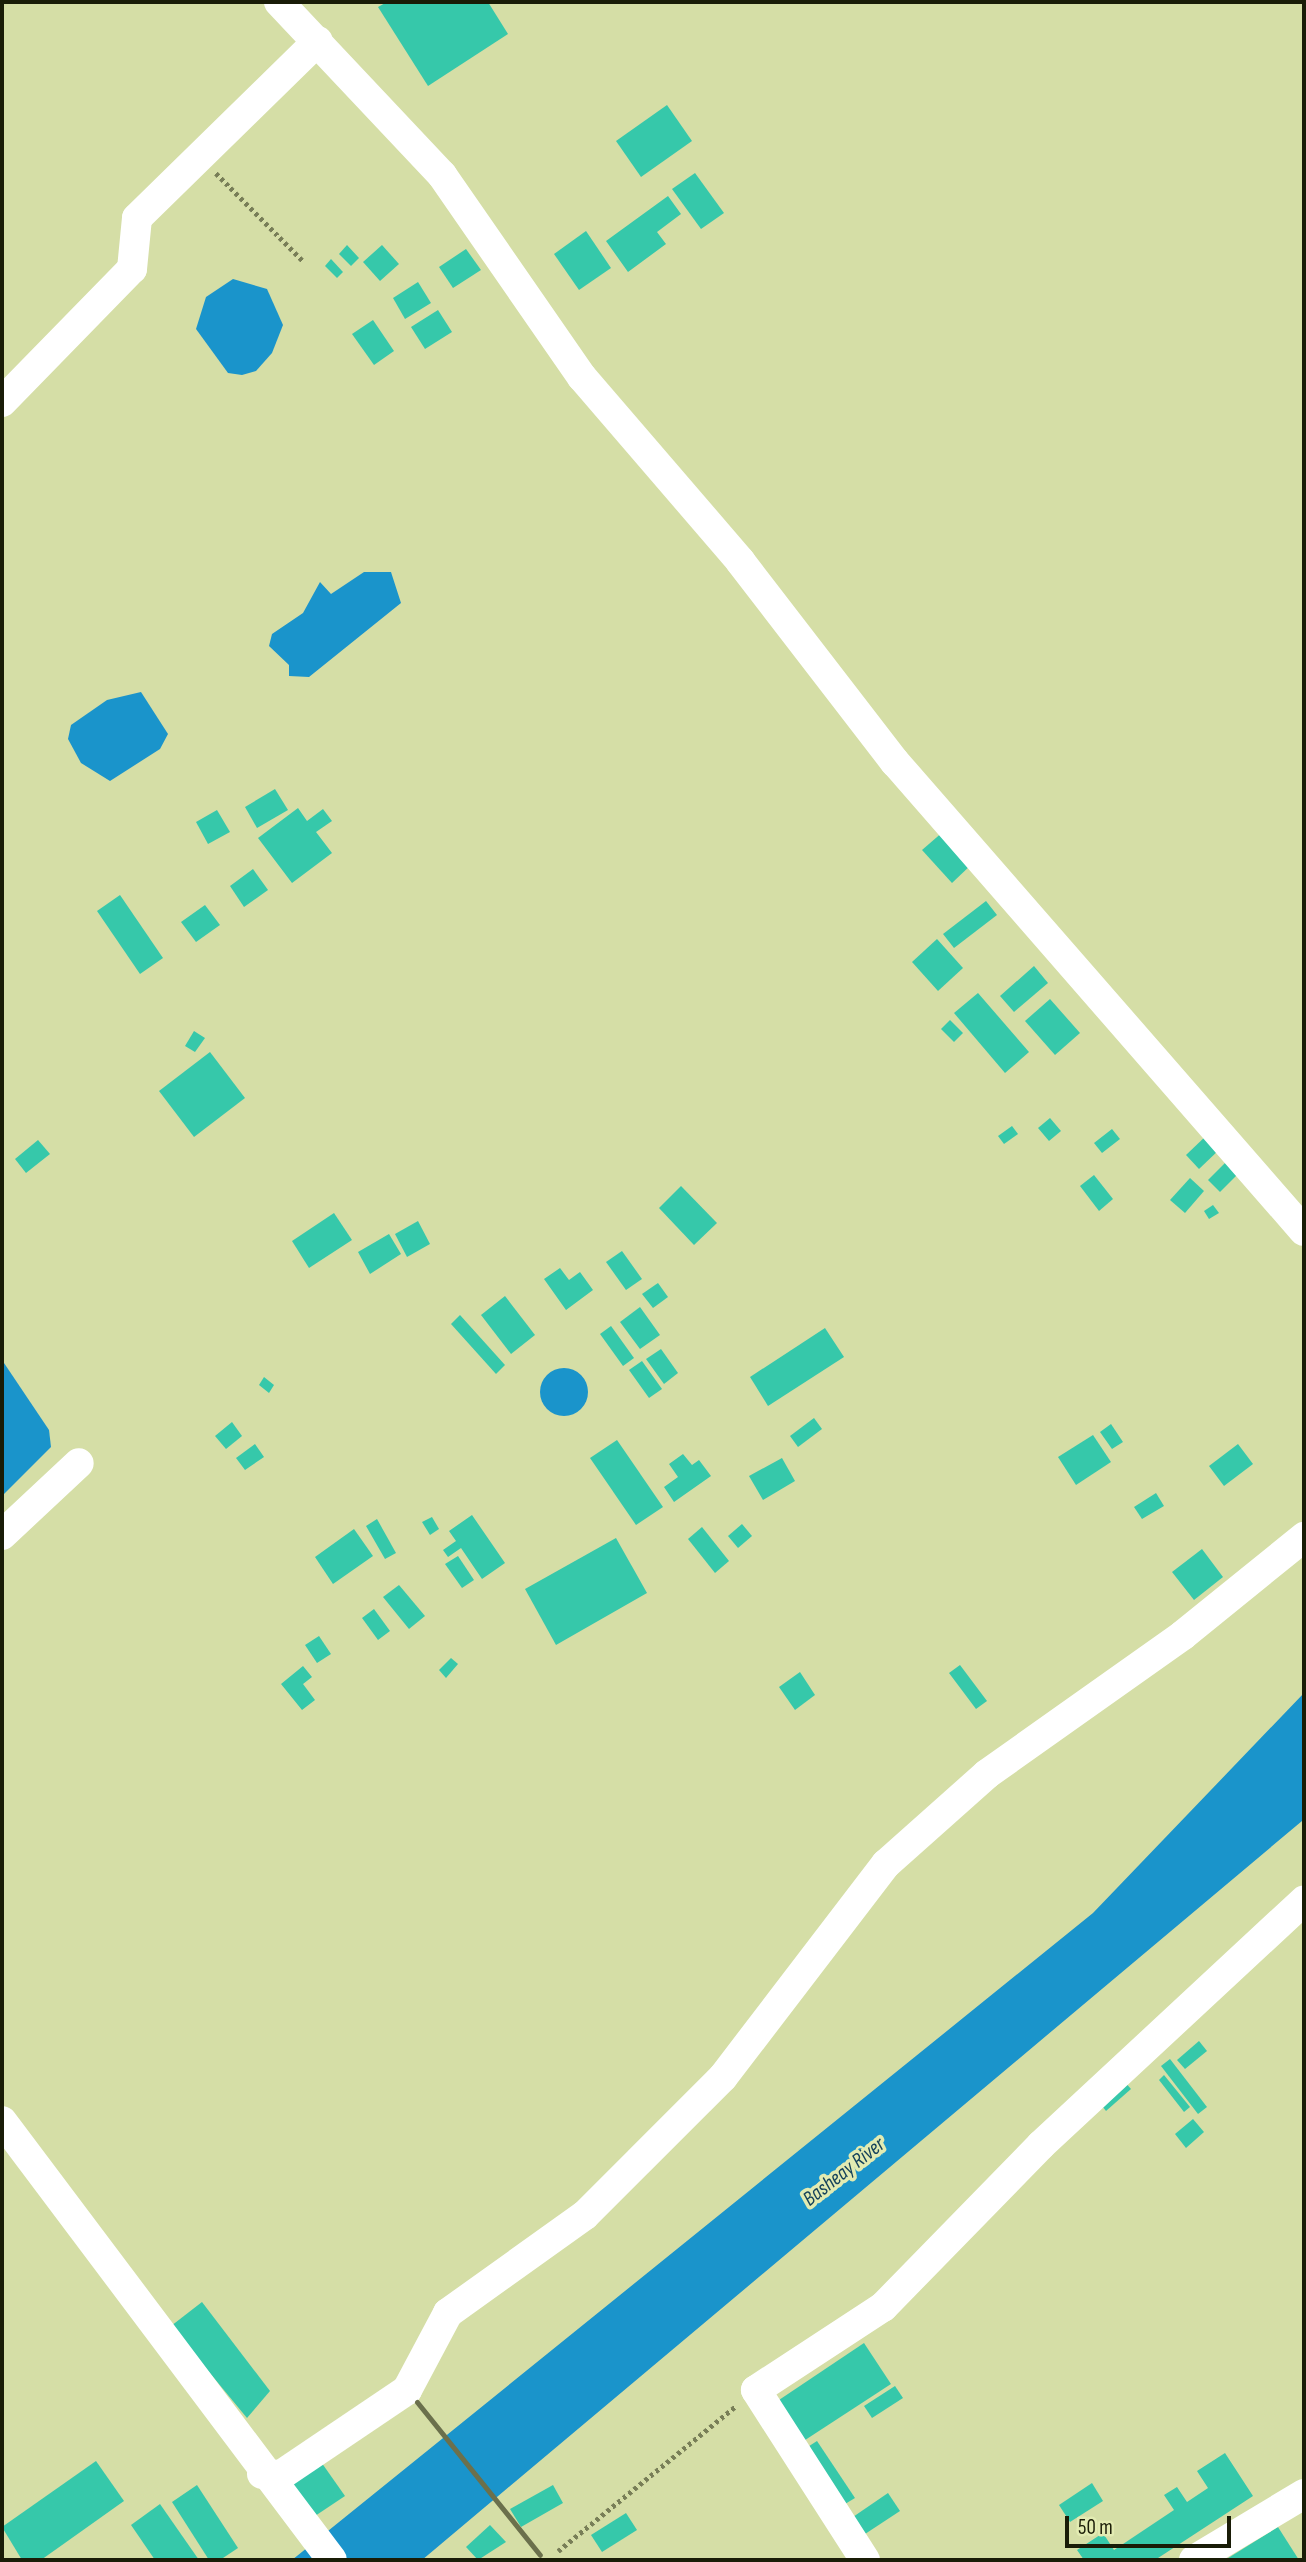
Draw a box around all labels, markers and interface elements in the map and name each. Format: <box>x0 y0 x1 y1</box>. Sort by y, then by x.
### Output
water label: Basheay River <box>798 2132 890 2212</box>
scale bar <box>1068 2502 1234 2546</box>
text: 50 m <box>1078 2515 1113 2540</box>

